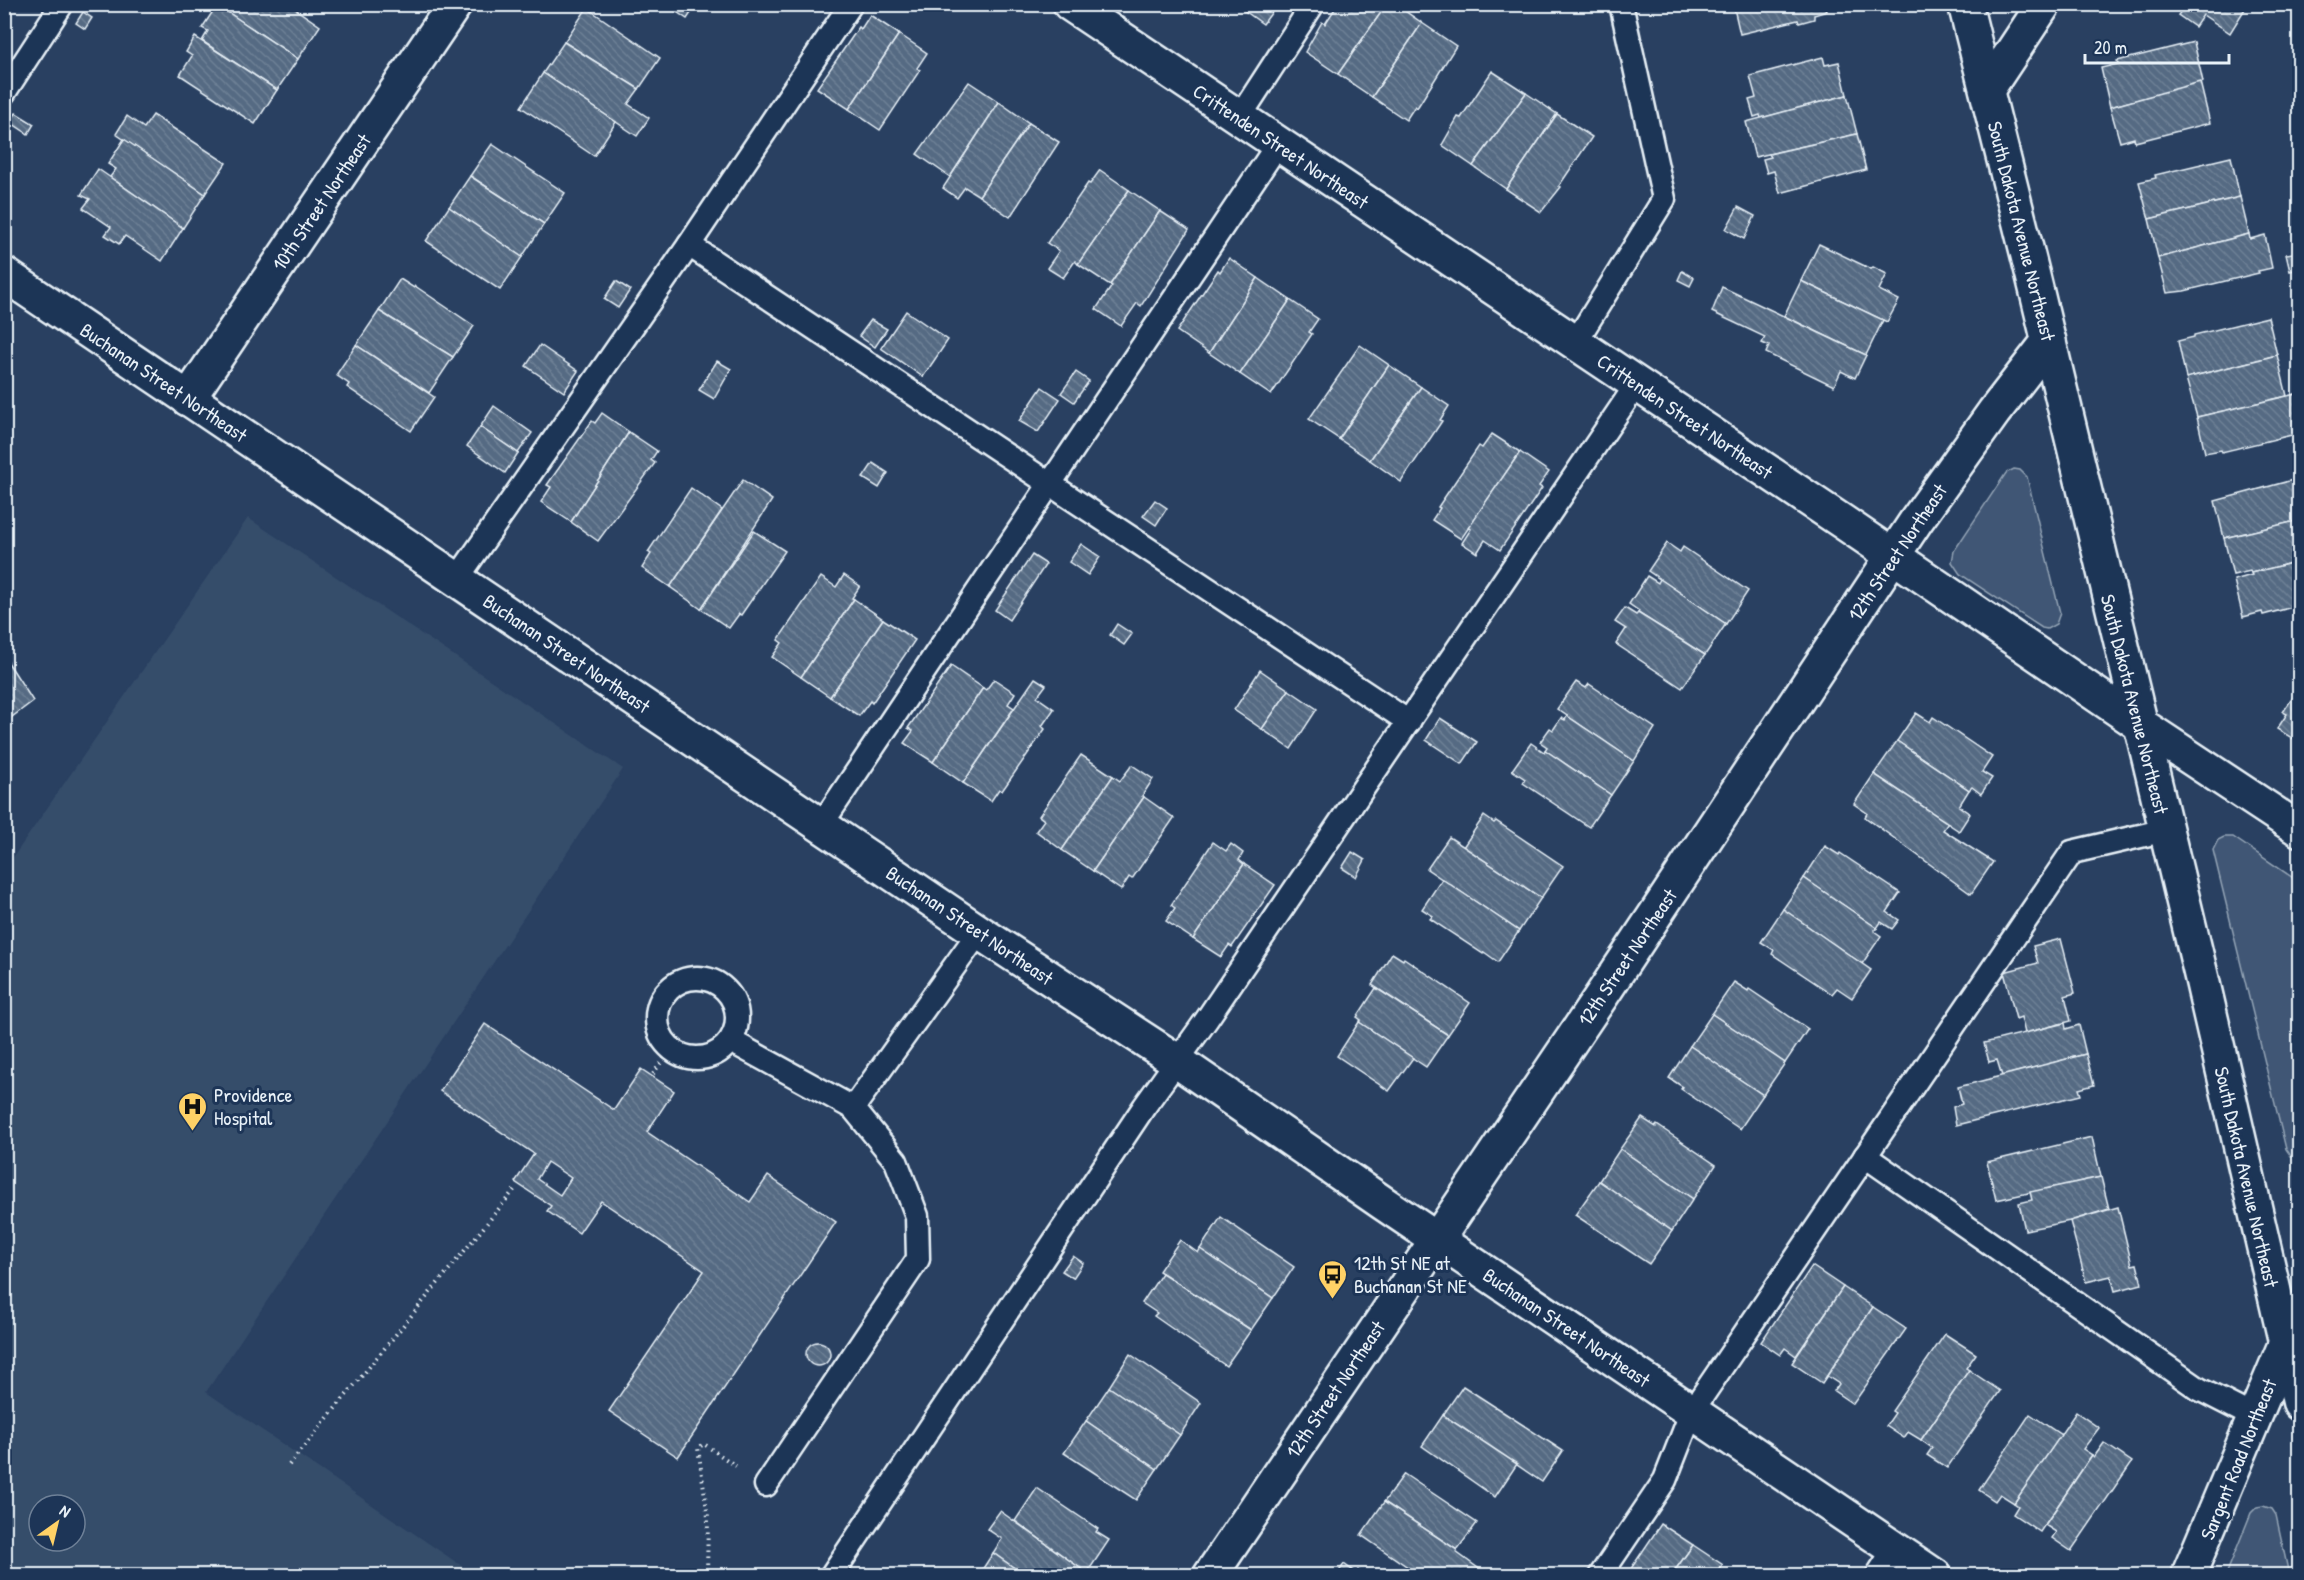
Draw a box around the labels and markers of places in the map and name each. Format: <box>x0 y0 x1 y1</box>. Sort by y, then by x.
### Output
place label: Providence Hospital <box>214 1081 292 1131</box>
hospital icon: Providence Hospital <box>177 1090 209 1132</box>
place label: 12th St NE at Buchanan St NE <box>1354 1249 1467 1299</box>
bus stop icon: 12th St NE at Buchanan St NE <box>1317 1258 1349 1300</box>

